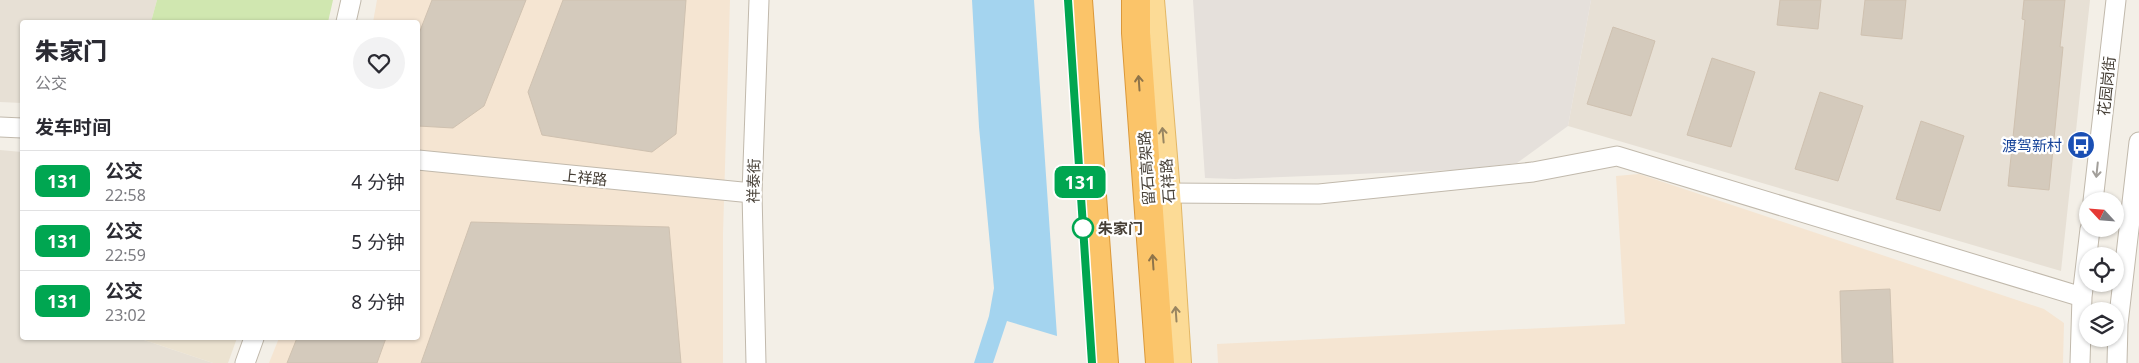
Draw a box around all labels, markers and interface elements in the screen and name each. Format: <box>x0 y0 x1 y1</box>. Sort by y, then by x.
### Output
text: 朱家门 <box>35 34 107 67</box>
button: heart <box>353 37 405 89</box>
street label: 花园岗街 <box>2093 55 2119 117</box>
text: 公交 <box>35 72 67 94</box>
one-way arrow <box>1135 75 1144 91</box>
text: 发车时间 <box>35 114 111 140</box>
one-way arrow <box>1159 127 1168 143</box>
street label: 留石高架路 <box>1133 130 1159 206</box>
bus stop icon: 渡驾新村 <box>2066 130 2096 160</box>
place label: 渡驾新村 <box>2002 135 2062 155</box>
text: 公交 <box>105 158 143 184</box>
street label: 祥泰街 <box>743 158 763 204</box>
street label: 石祥路 <box>1155 158 1179 204</box>
one-way arrow <box>2092 162 2101 178</box>
street label: 上祥路 <box>562 165 608 189</box>
line badge: 131 <box>1051 166 1109 198</box>
text: 131 <box>47 169 78 193</box>
text: 4 分钟 <box>351 169 405 195</box>
text: 131 <box>1065 170 1095 194</box>
text: 22:58 <box>105 184 146 206</box>
north arrow <box>2079 192 2124 238</box>
map controls <box>2079 192 2124 347</box>
marker: 朱家门 <box>1072 217 1094 239</box>
text: 公交 <box>105 218 143 244</box>
place label: 朱家门 <box>1098 218 1143 238</box>
text: 131 <box>47 229 78 253</box>
text: 5 分钟 <box>351 229 405 255</box>
text: 22:59 <box>105 244 146 266</box>
button: locate <box>2079 247 2124 292</box>
one-way arrow <box>1148 254 1157 270</box>
text: 公交 <box>105 278 143 304</box>
text: 131 <box>47 289 78 313</box>
text: 8 分钟 <box>351 289 405 315</box>
button: layers <box>2079 302 2124 347</box>
text: 23:02 <box>105 304 146 326</box>
one-way arrow <box>1171 307 1180 323</box>

